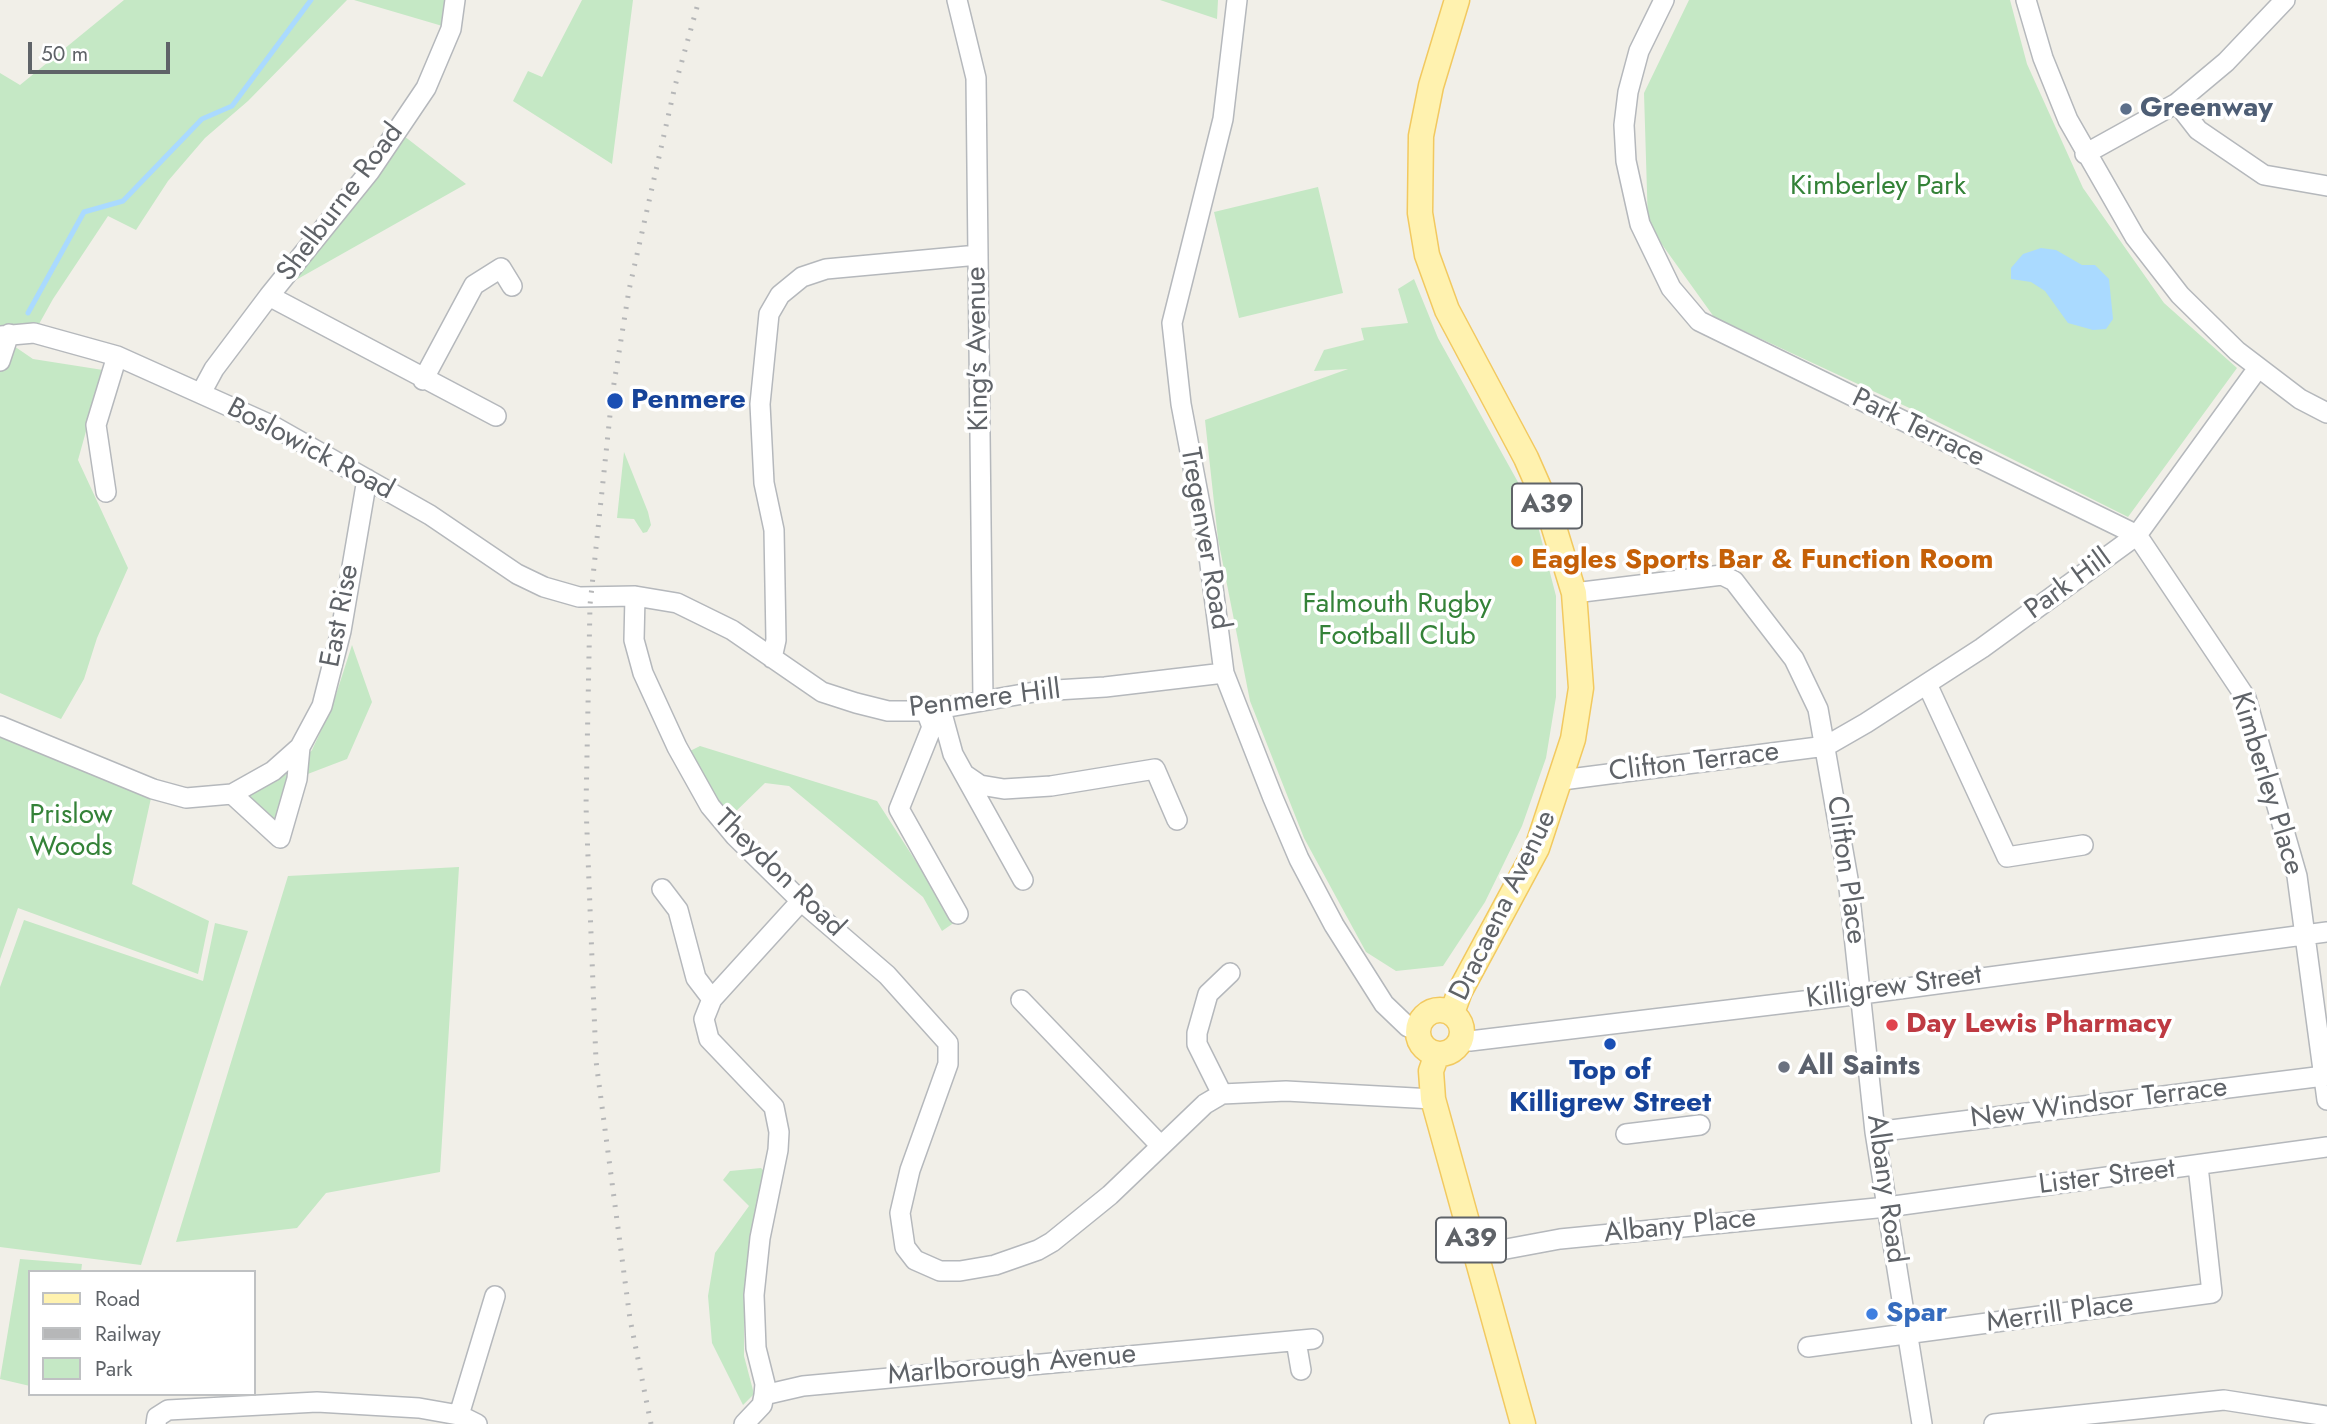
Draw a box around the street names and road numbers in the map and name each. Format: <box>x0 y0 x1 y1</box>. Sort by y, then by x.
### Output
street label: Shelburne Road <box>271 117 411 289</box>
street label: King's Avenue <box>961 266 997 432</box>
street label: Park Terrace <box>1846 382 1990 476</box>
street label: Boslowick Road <box>221 392 399 508</box>
street label: Tregenver Road <box>1171 445 1237 633</box>
road number: A39 <box>1512 484 1582 528</box>
street label: Park Hill <box>2019 542 2119 628</box>
street label: East Rise <box>315 562 367 670</box>
street label: Penmere Hill <box>907 674 1063 726</box>
street label: Kimberley Place <box>2222 689 2310 879</box>
street label: Clifton Terrace <box>1607 736 1781 790</box>
street label: Clifton Place <box>1818 794 1872 946</box>
street label: Theydon Road <box>707 803 851 945</box>
street label: Dracaena Avenue <box>1443 806 1565 1006</box>
street label: Killigrew Street <box>1804 959 1984 1017</box>
street label: New Windsor Terrace <box>1969 1072 2229 1136</box>
street label: Albany Road <box>1858 1112 1912 1266</box>
street label: Lister Street <box>2037 1153 2177 1203</box>
street label: Albany Place <box>1602 1202 1758 1252</box>
road number: A39 <box>1436 1218 1506 1262</box>
street label: Merrill Place <box>1984 1287 2136 1341</box>
street label: Marlborough Avenue <box>887 1338 1137 1394</box>

